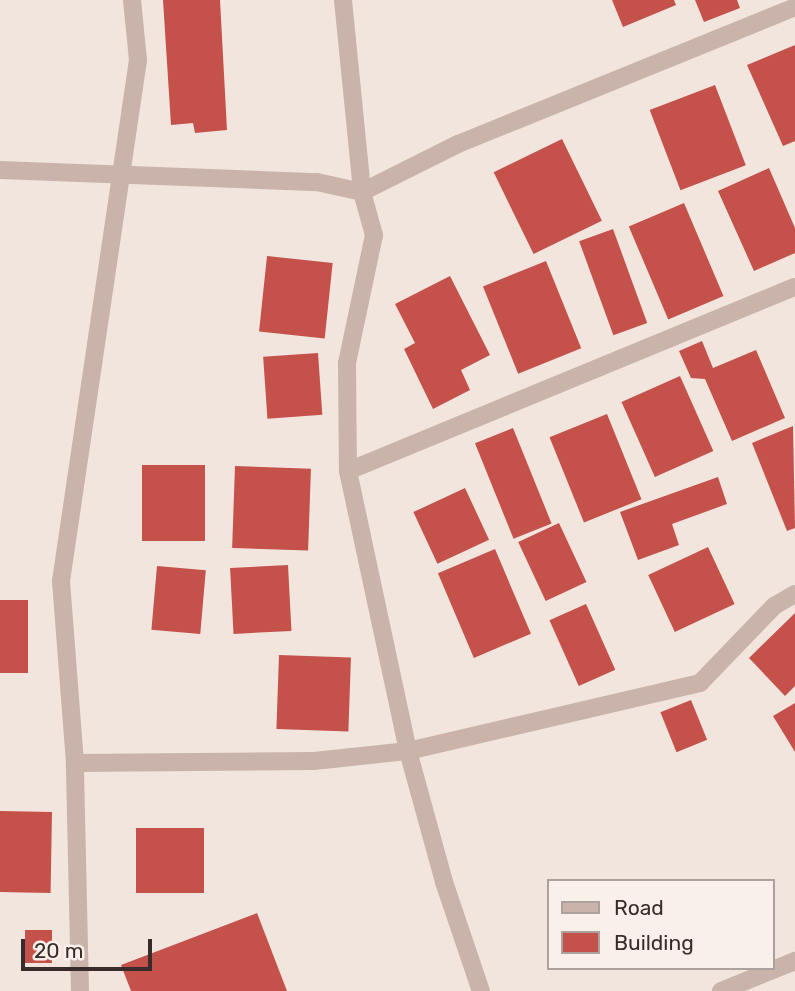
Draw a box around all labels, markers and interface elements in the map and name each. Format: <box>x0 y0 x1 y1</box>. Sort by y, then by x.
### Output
legend <box>546 879 774 970</box>
text: Road <box>614 895 664 920</box>
scale bar <box>24 925 156 969</box>
text: Building <box>614 930 694 955</box>
text: 20 m <box>34 938 83 963</box>

